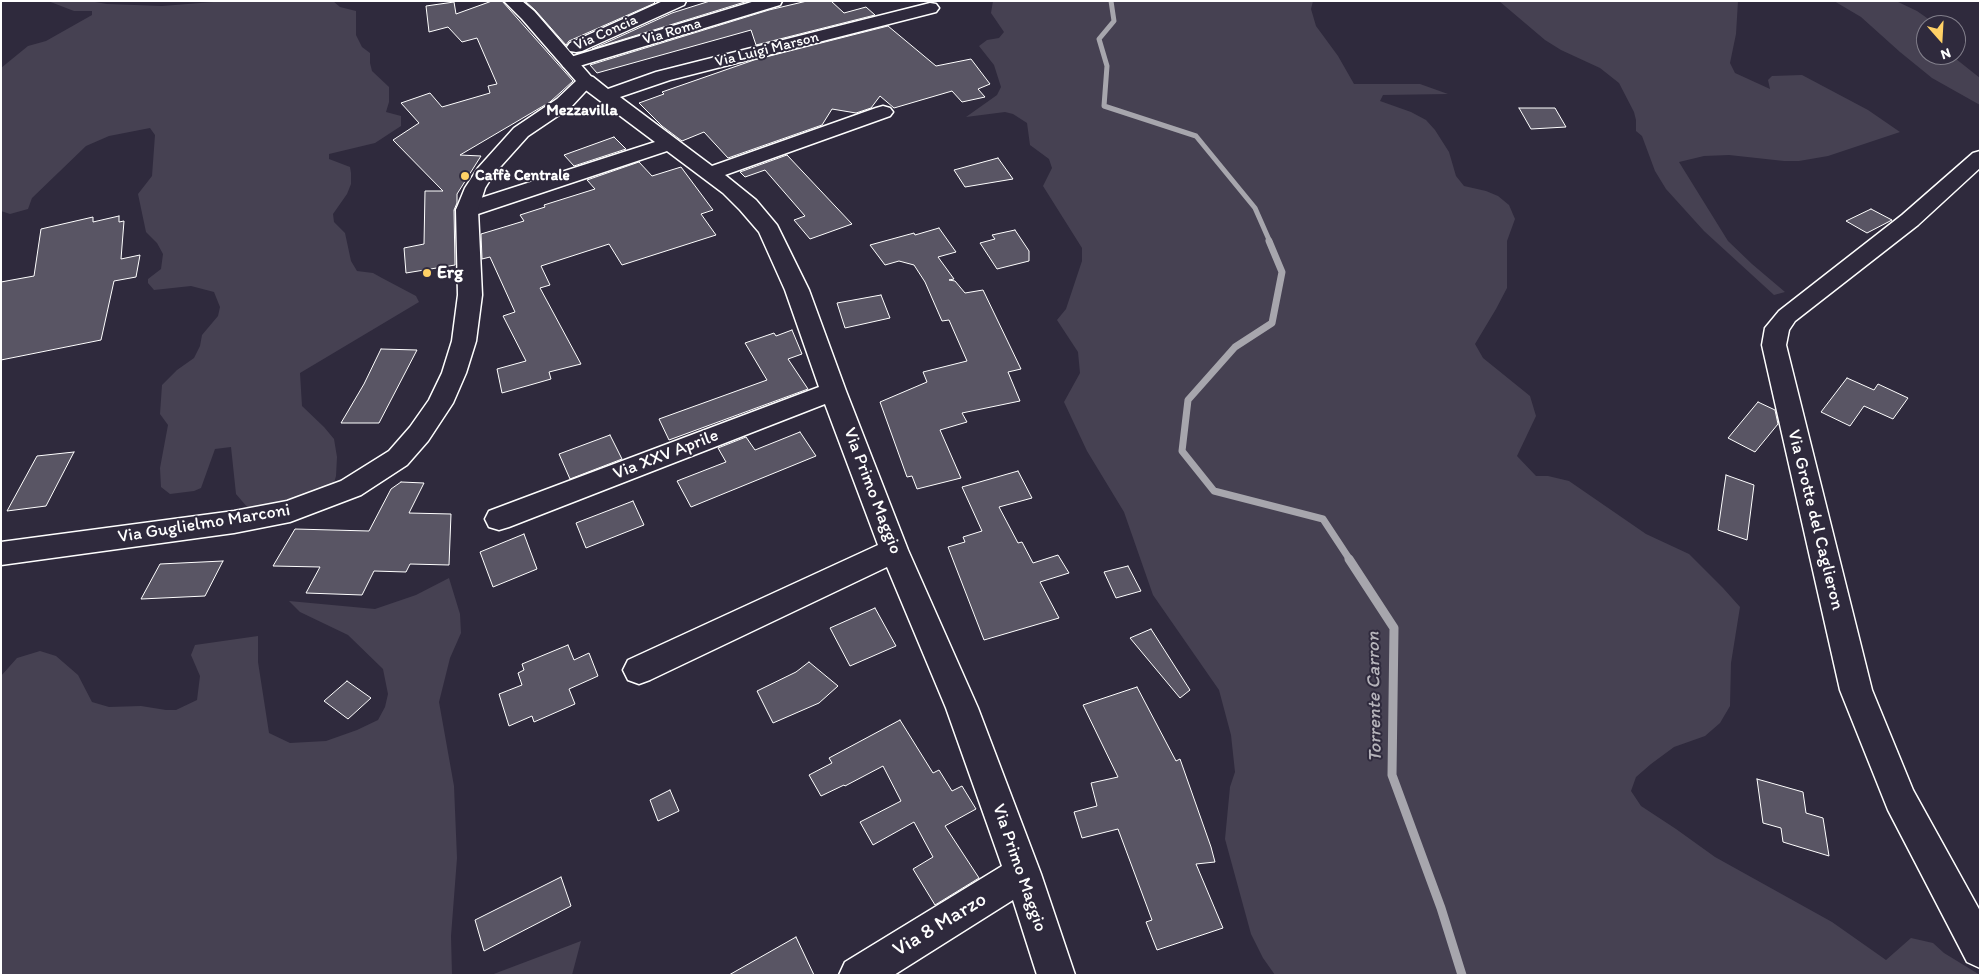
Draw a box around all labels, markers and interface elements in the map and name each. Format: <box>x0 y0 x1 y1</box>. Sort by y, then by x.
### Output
street label: Via Concia <box>571 11 641 55</box>
street label: Via Roma <box>641 15 703 49</box>
north arrow <box>1916 15 1966 65</box>
street label: Via Luigi Marson <box>713 28 821 72</box>
text: N <box>1938 44 1953 63</box>
district label: Mezzavilla <box>546 101 618 121</box>
place label: Caffè Centrale <box>475 167 570 185</box>
marker: Caffè Centrale <box>459 170 471 182</box>
place label: Erg <box>437 262 463 284</box>
marker: Erg <box>421 267 433 279</box>
street label: Via XXV Aprile <box>610 425 722 485</box>
street label: Via Primo Maggio <box>838 425 906 557</box>
street label: Via Grotte del Caglieron <box>1782 428 1848 612</box>
street label: Via Guglielmo Marconi <box>116 500 292 548</box>
water label: Torrente Carron <box>1362 631 1388 763</box>
street label: Via Primo Maggio <box>987 801 1051 935</box>
street label: Via 8 Marzo <box>888 887 992 963</box>

